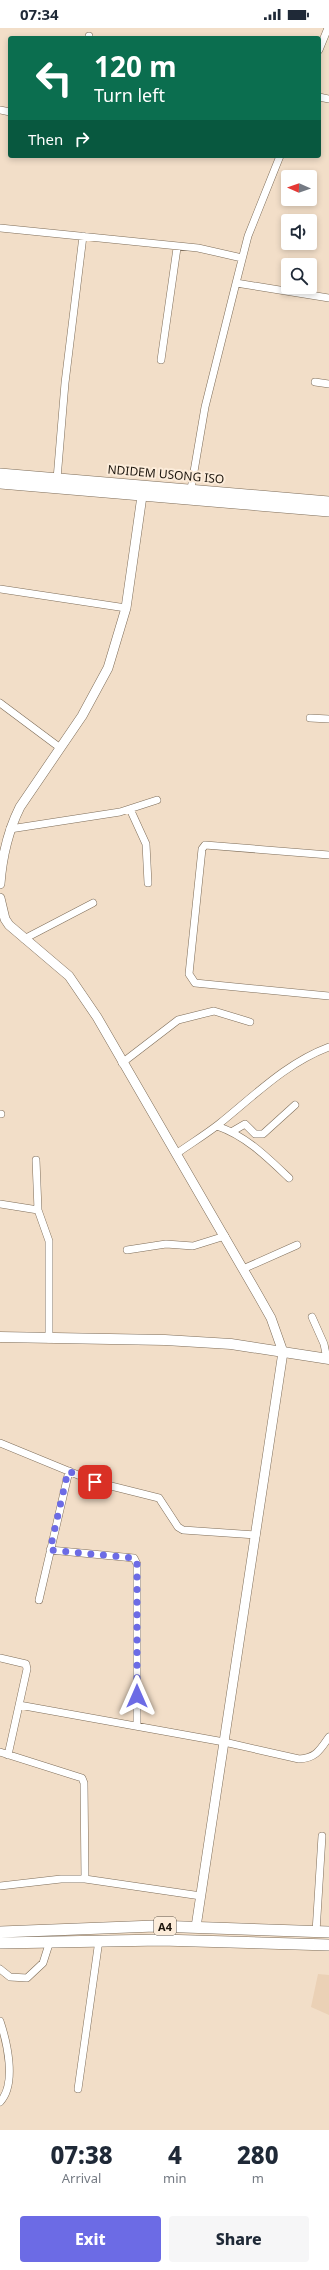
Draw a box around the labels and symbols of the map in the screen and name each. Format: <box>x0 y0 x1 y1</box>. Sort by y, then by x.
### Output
north arrow <box>281 170 317 206</box>
street label: NDIDEM USONG ISO <box>107 460 225 488</box>
pin <box>78 1465 112 1499</box>
position arrow <box>116 1675 158 1717</box>
road number: A4 <box>154 1917 176 1935</box>

